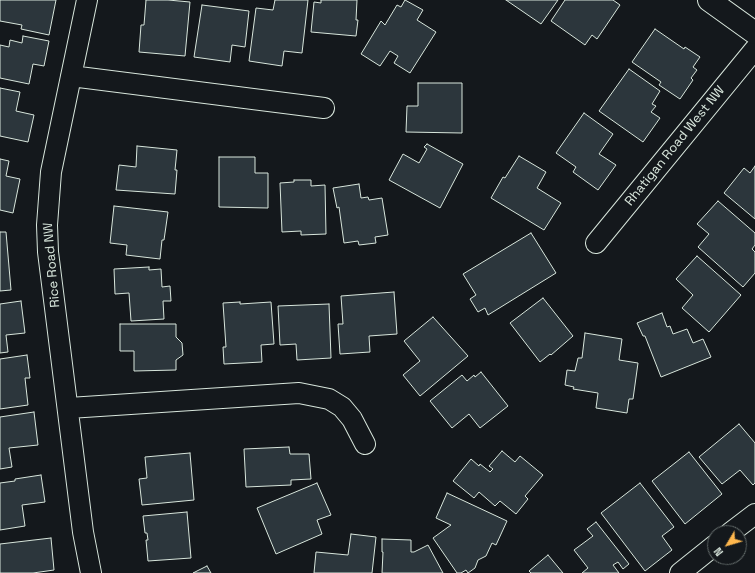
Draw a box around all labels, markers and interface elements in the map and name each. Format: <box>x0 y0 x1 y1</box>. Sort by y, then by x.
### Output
street label: Rhatigan Road West NW <box>622 83 728 209</box>
street label: Rice Road NW <box>41 222 63 308</box>
north arrow <box>707 525 747 565</box>
text: N <box>711 545 726 559</box>

